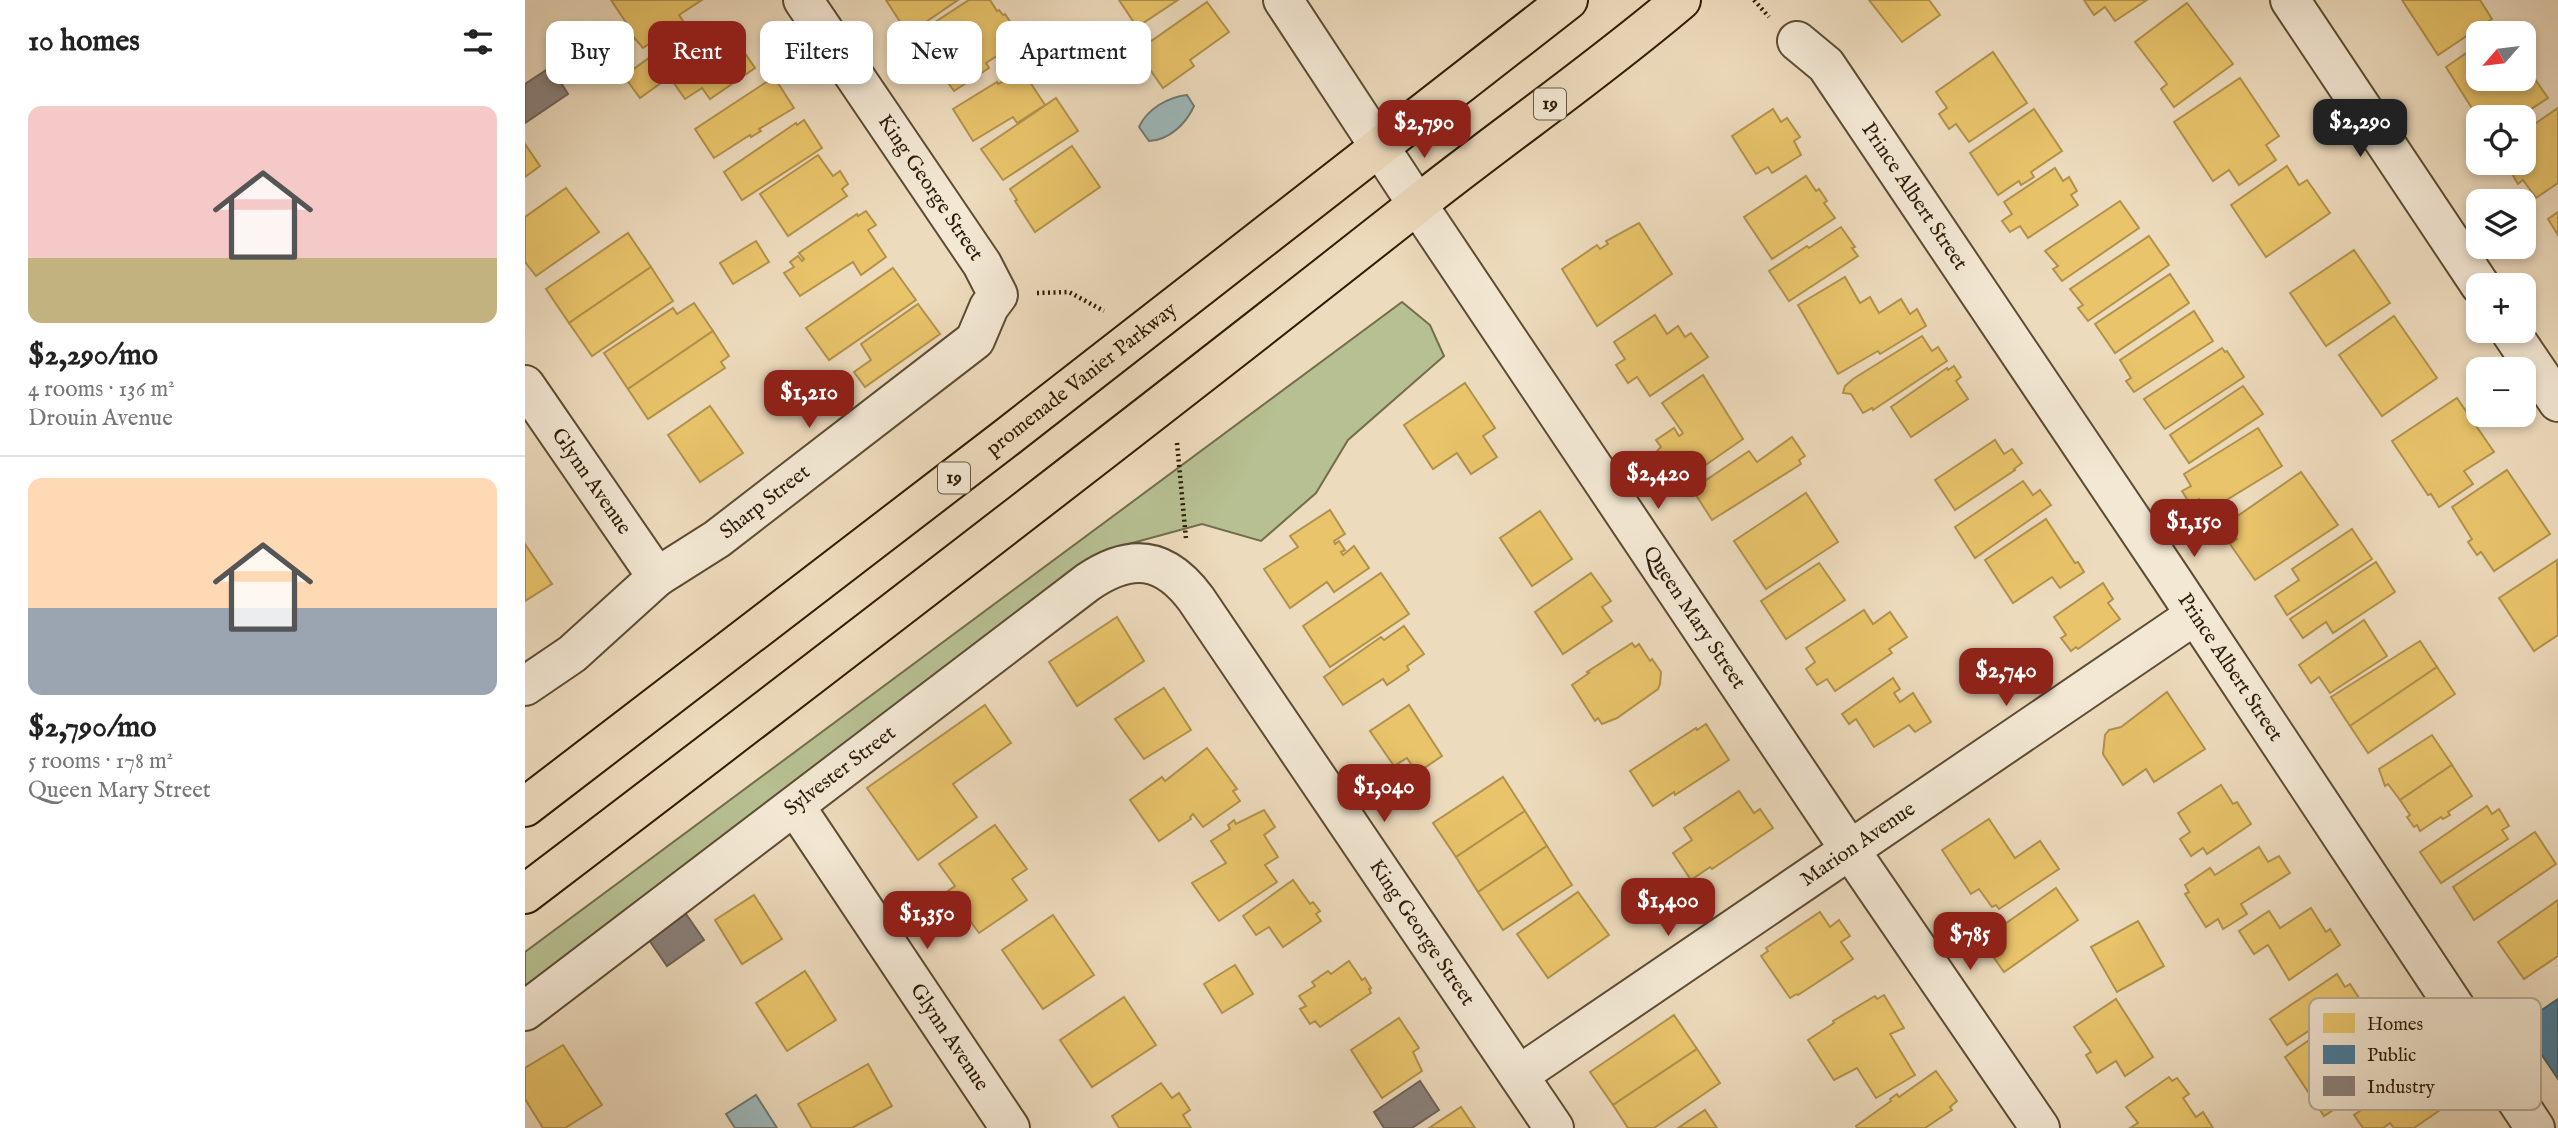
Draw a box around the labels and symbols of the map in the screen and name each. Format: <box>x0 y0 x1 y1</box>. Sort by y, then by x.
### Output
north arrow <box>2466 21 2536 91</box>
road number: 19 <box>1534 88 1566 120</box>
pin: $2,790 <box>1367 100 1481 160</box>
pin: $2,290 <box>2303 100 2417 159</box>
street label: King George Street <box>871 110 989 266</box>
street label: Prince Albert Street <box>1855 117 1974 276</box>
street label: promenade Vanier Parkway <box>981 296 1183 462</box>
pin: $1,210 <box>752 370 866 430</box>
street label: Glynn Avenue <box>545 423 638 540</box>
pin: $2,420 <box>1601 452 1715 511</box>
street label: Sharp Street <box>714 459 815 545</box>
road number: 19 <box>938 463 970 494</box>
pin: $1,150 <box>2137 500 2251 559</box>
street label: Queen Mary Street <box>1637 541 1752 694</box>
street label: Prince Albert Street <box>2171 588 2289 747</box>
pin: $2,740 <box>1949 648 2063 708</box>
street label: Sylvester Street <box>779 720 901 822</box>
pin: $1,040 <box>1327 764 1441 824</box>
street label: Marion Avenue <box>1795 795 1921 893</box>
street label: King George Street <box>1363 854 1481 1011</box>
pin: $1,400 <box>1611 878 1725 938</box>
pin: $1,350 <box>870 892 984 951</box>
pin: $785 <box>1929 912 2011 972</box>
street label: Glynn Avenue <box>904 978 995 1096</box>
legend <box>2309 998 2541 1110</box>
text: Homes <box>2367 1013 2423 1037</box>
text: Public <box>2367 1044 2416 1068</box>
text: Industry <box>2367 1076 2435 1100</box>

